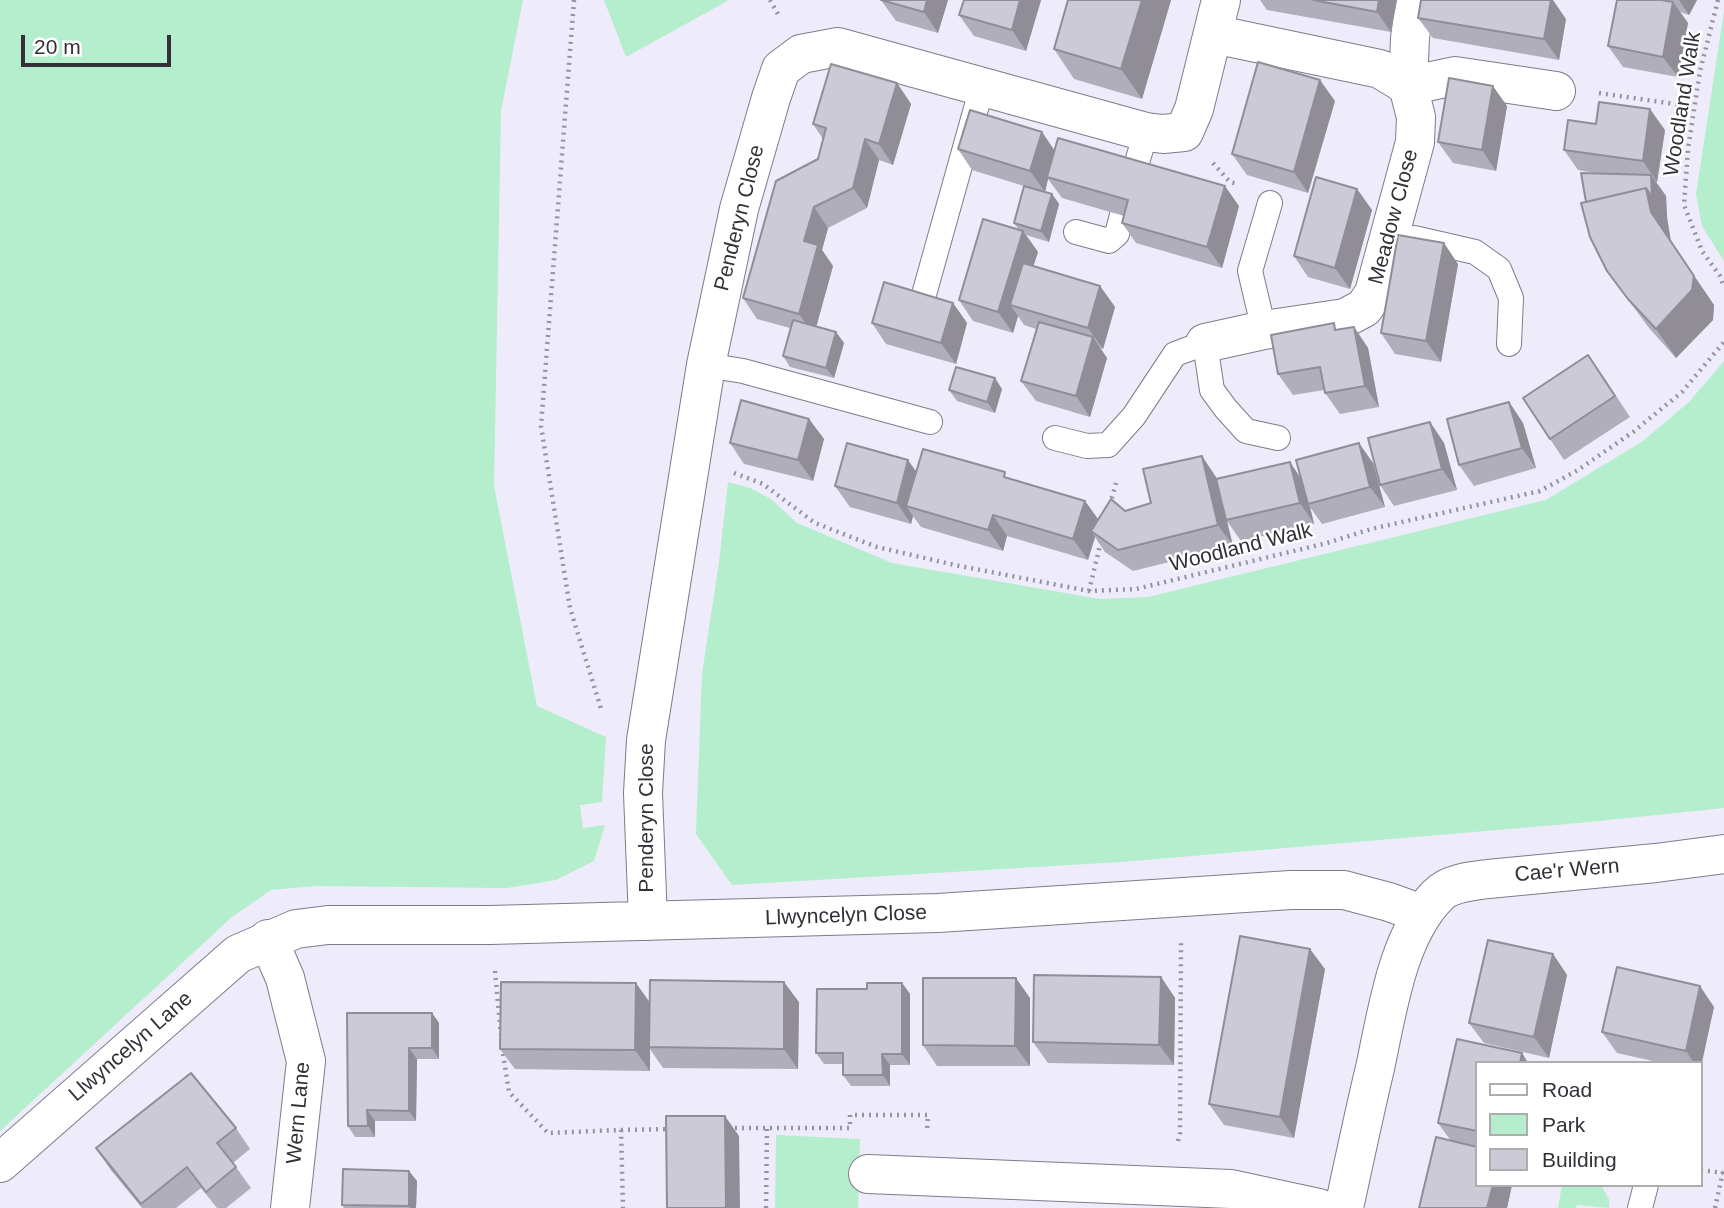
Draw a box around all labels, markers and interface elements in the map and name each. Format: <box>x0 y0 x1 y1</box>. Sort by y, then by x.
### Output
scale bar <box>24 21 175 65</box>
street label: Woodland Walk <box>1659 30 1707 178</box>
text: 20 m <box>34 35 81 58</box>
street label: Penderyn Close <box>710 142 770 294</box>
street label: Meadow Close <box>1364 147 1424 287</box>
street label: Woodland Walk <box>1167 518 1315 578</box>
street label: Penderyn Close <box>634 743 660 893</box>
street label: Cae'r Wern <box>1514 854 1620 888</box>
street label: Llwyncelyn Close <box>764 901 928 931</box>
street label: Llwyncelyn Lane <box>64 987 198 1107</box>
street label: Wern Lane <box>282 1061 316 1165</box>
legend <box>1476 1061 1703 1187</box>
text: Road <box>1542 1078 1592 1101</box>
text: Park <box>1542 1113 1585 1136</box>
text: Building <box>1542 1148 1617 1171</box>

